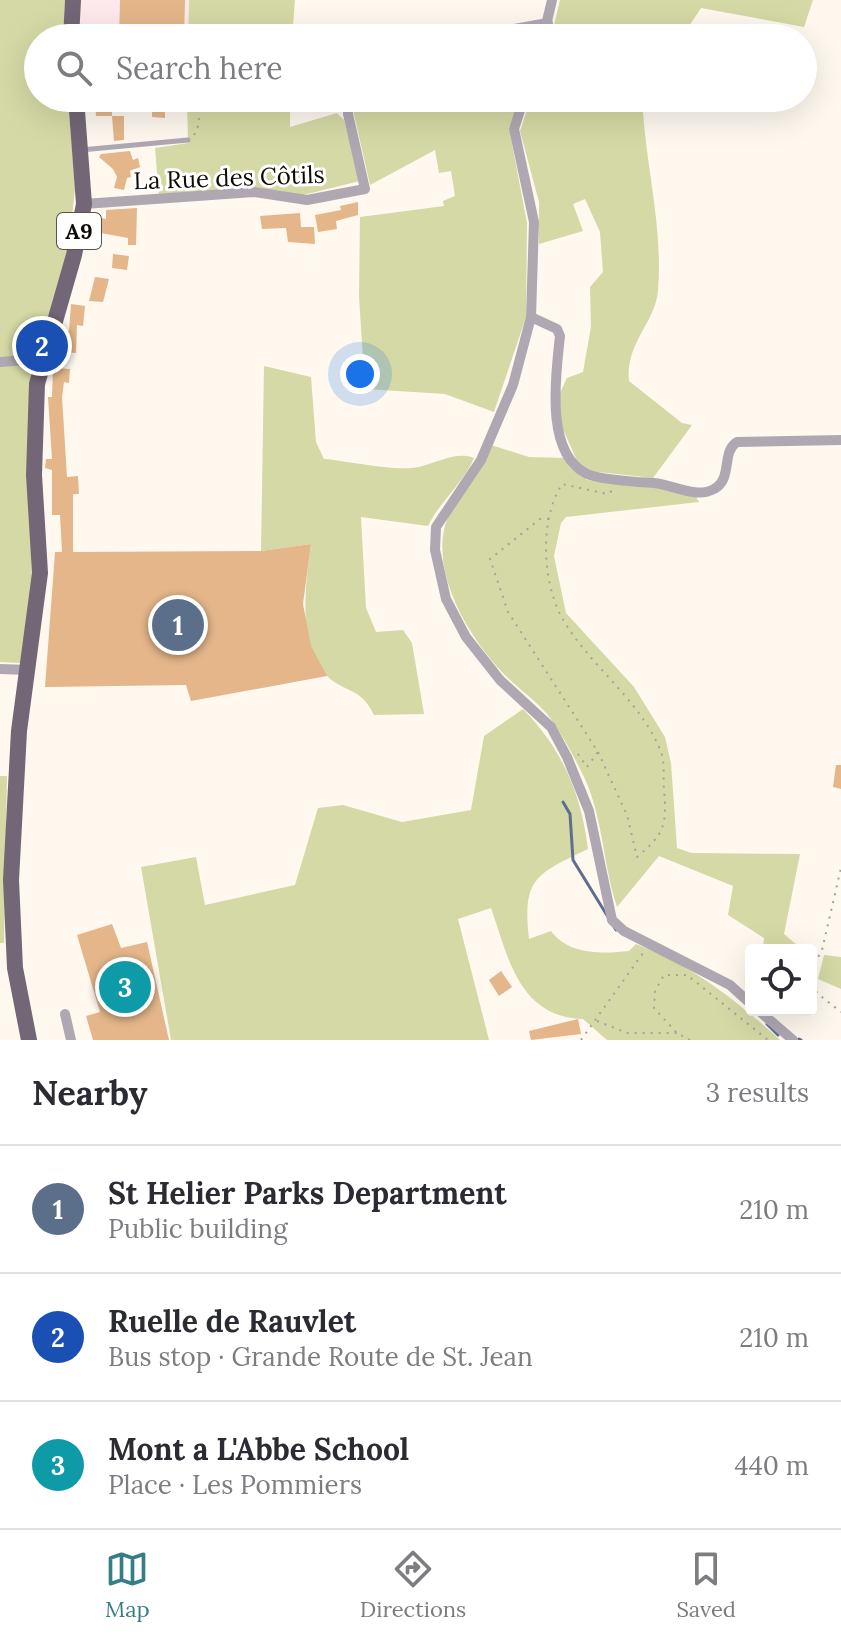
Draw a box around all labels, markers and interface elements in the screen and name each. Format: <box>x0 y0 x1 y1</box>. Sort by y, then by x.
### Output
search box <box>24 24 817 112</box>
icon: search <box>52 46 96 90</box>
text: Search here <box>116 49 283 87</box>
street label: La Rue des Côtils <box>133 159 325 196</box>
road number: A9 <box>57 213 101 249</box>
pin: 2 <box>16 316 68 376</box>
your location <box>340 354 380 394</box>
pin: 1 <box>152 595 204 655</box>
map controls <box>745 944 817 1016</box>
button: locate <box>745 944 817 1016</box>
pin: 3 <box>99 957 151 1017</box>
text: Nearby <box>32 1071 148 1114</box>
text: 3 results <box>706 1076 809 1109</box>
text: St Helier Parks Department <box>108 1174 507 1212</box>
text: 1 <box>53 1193 63 1226</box>
text: 210 m <box>739 1193 809 1226</box>
text: Public building <box>108 1212 288 1245</box>
text: Ruelle de Rauvlet <box>108 1302 356 1340</box>
text: 2 <box>51 1321 65 1354</box>
text: 210 m <box>739 1321 809 1354</box>
text: Bus stop · Grande Route de St. Jean <box>108 1340 533 1373</box>
text: Mont a L'Abbe School <box>108 1430 409 1468</box>
text: 3 <box>51 1449 65 1482</box>
text: 440 m <box>735 1449 809 1482</box>
text: Place · Les Pommiers <box>108 1468 362 1501</box>
tab: Map <box>105 1547 150 1623</box>
tab: Directions <box>360 1547 466 1623</box>
tab: Saved <box>676 1547 736 1623</box>

